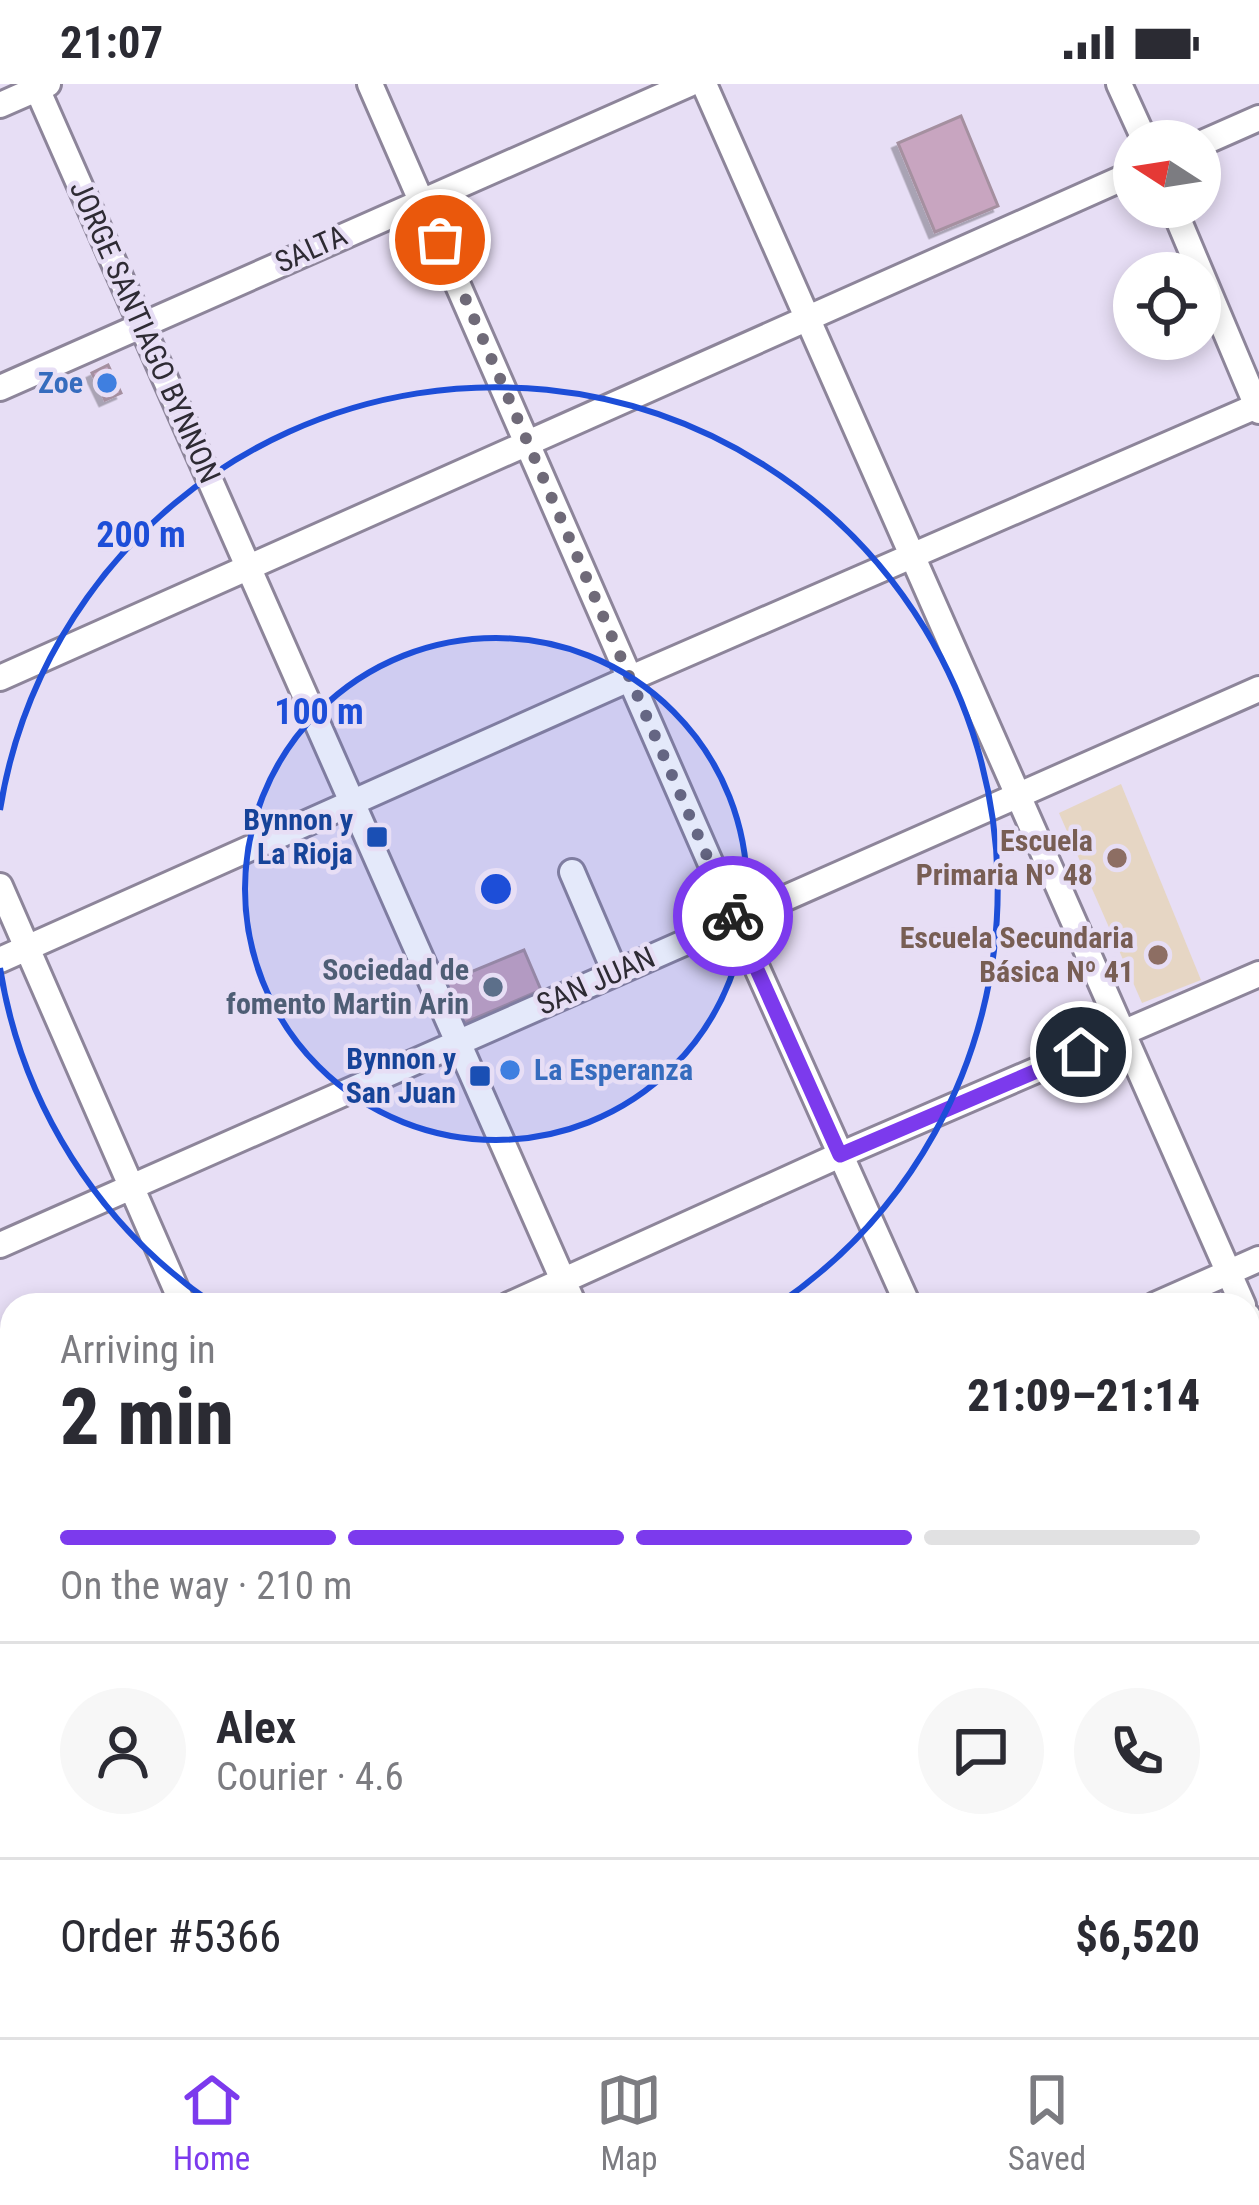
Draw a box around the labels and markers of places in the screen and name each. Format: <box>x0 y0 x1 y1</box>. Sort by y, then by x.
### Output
pin <box>389 189 491 291</box>
place label: Zoe <box>38 365 83 400</box>
marker: Zoe <box>94 370 120 396</box>
place label: Bynnon y La Rioja <box>243 802 354 871</box>
place label: Escuela Primaria Nº 48 <box>916 823 1093 892</box>
marker: Bynnon y La Rioja <box>364 824 390 850</box>
marker: Escuela Primaria Nº 48 <box>1104 845 1130 871</box>
centre of rings <box>475 868 517 910</box>
place label: Escuela Secundaria Básica Nº 41 <box>900 920 1134 989</box>
marker: Escuela Secundaria Básica Nº 41 <box>1145 942 1171 968</box>
place label: Sociedad de fomento Martin Arin <box>226 952 469 1021</box>
marker: Sociedad de fomento Martin Arin <box>480 974 506 1000</box>
pin <box>1030 1001 1132 1103</box>
place label: Bynnon y San Juan <box>346 1041 457 1110</box>
place label: La Esperanza <box>534 1052 693 1087</box>
marker: La Esperanza <box>497 1057 523 1083</box>
marker: Bynnon y San Juan <box>467 1063 493 1089</box>

